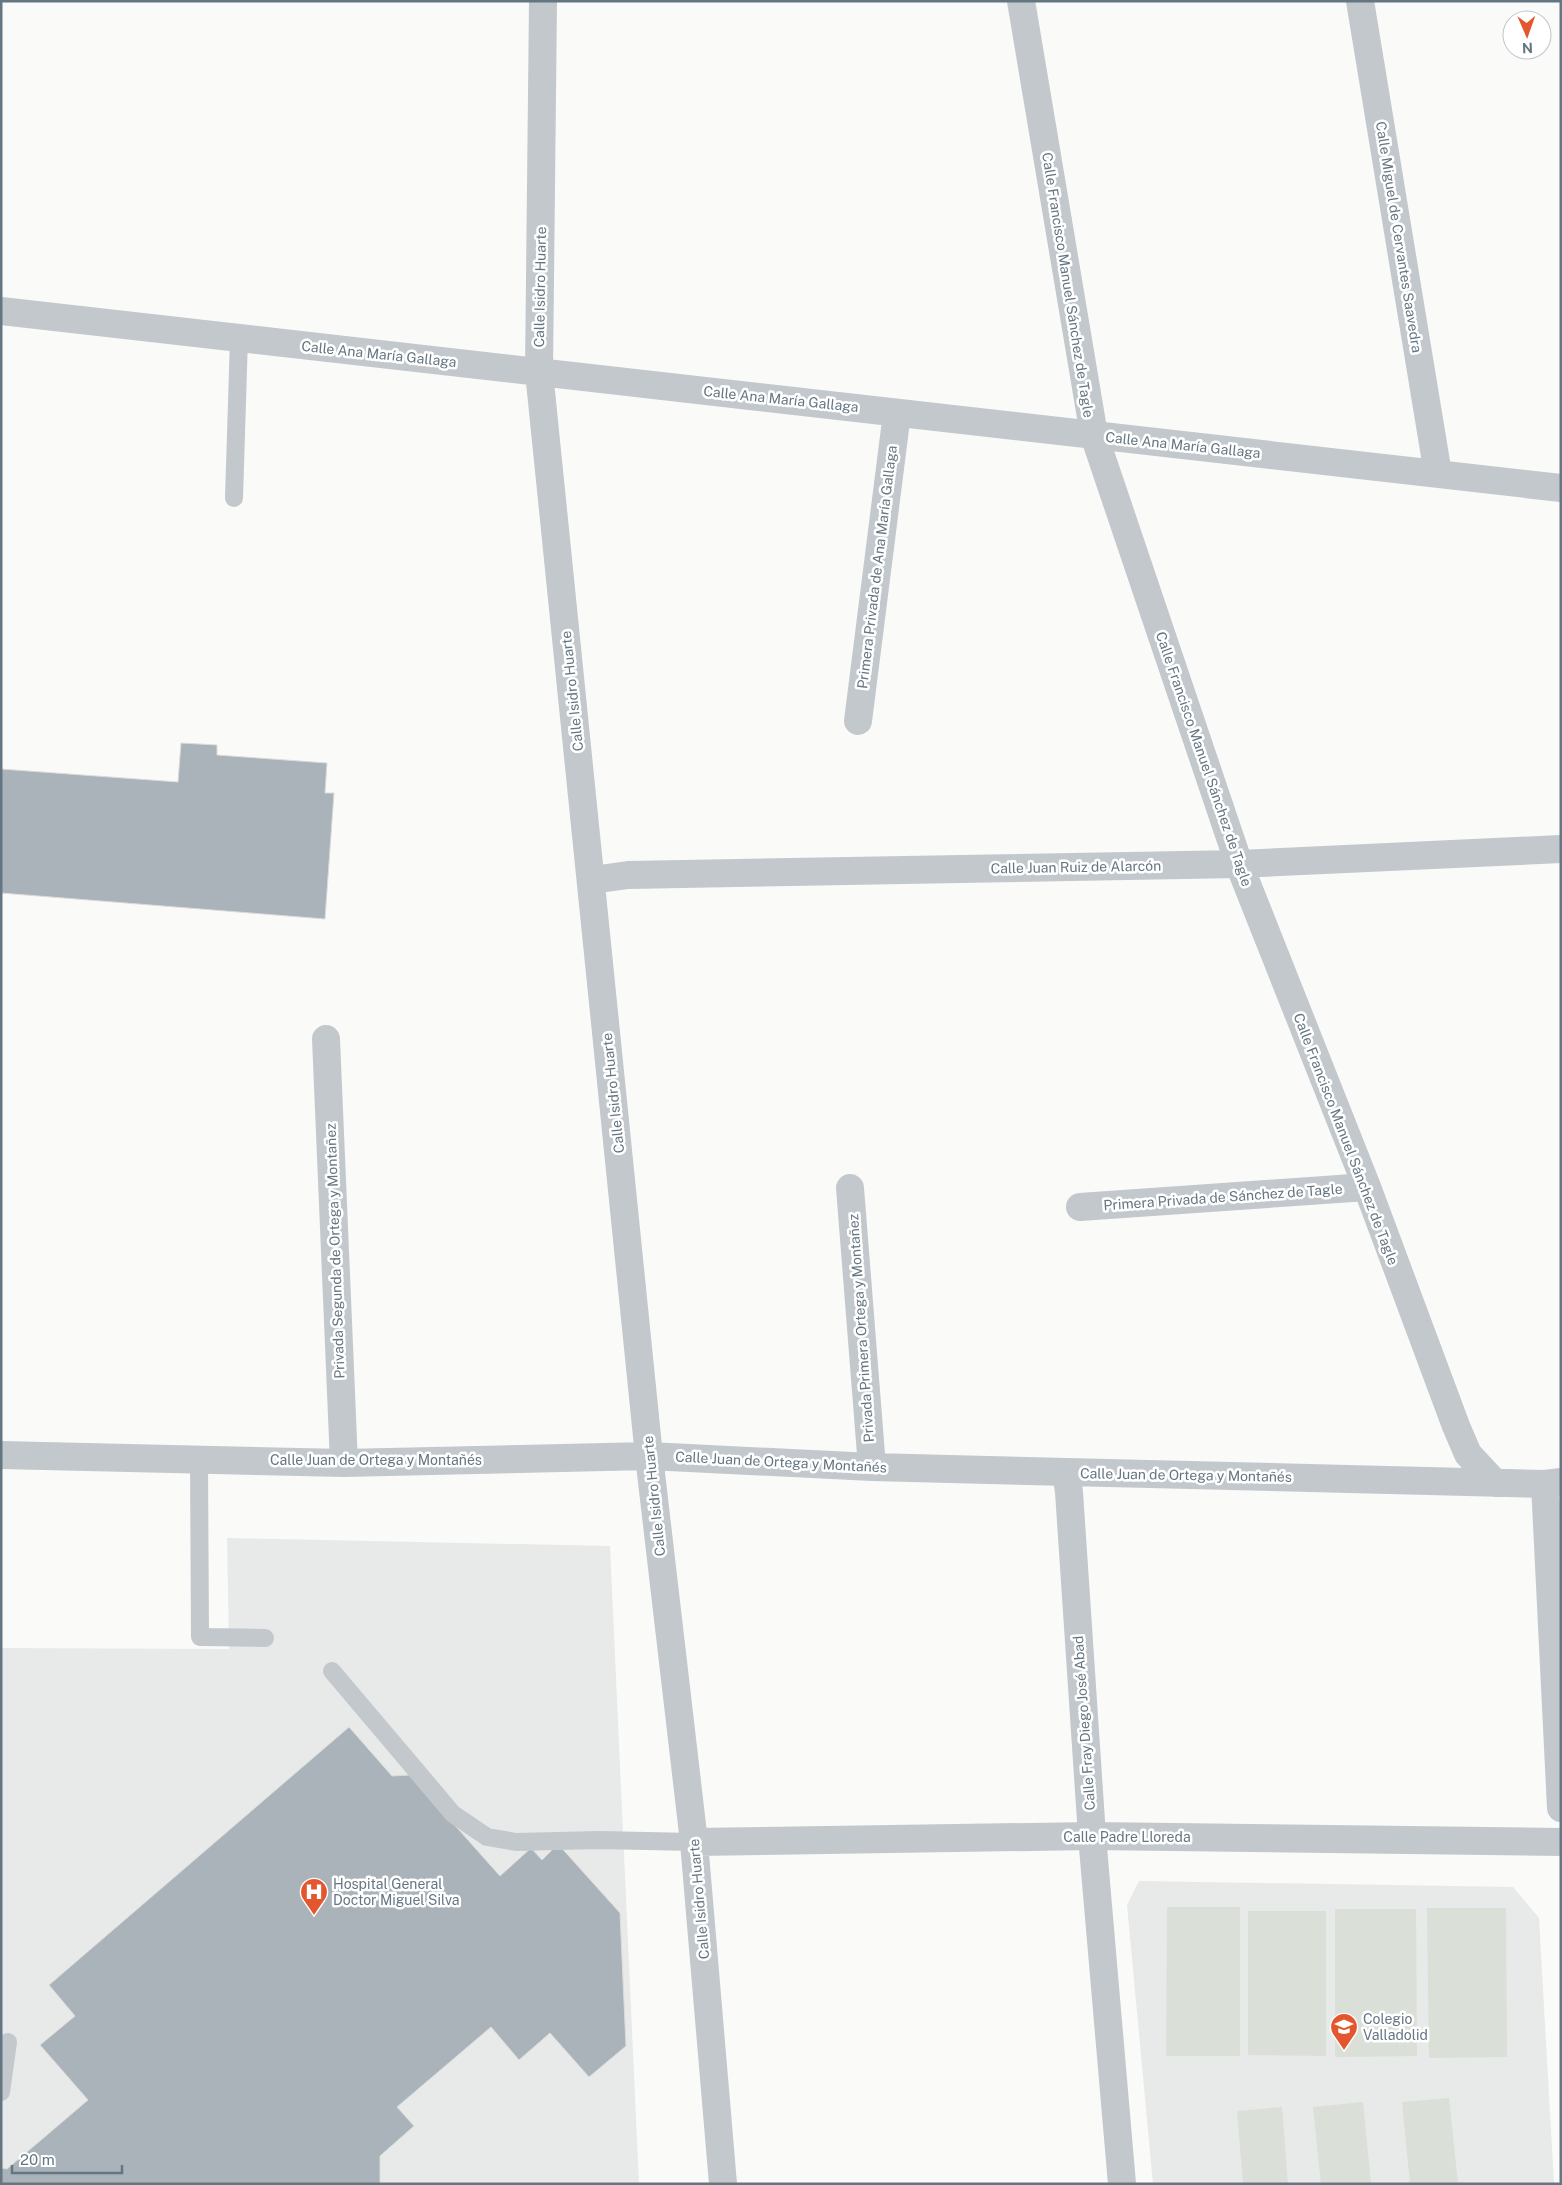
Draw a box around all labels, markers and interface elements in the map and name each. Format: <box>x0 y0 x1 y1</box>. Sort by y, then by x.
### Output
north arrow <box>1502 10 1552 60</box>
text: N <box>1522 40 1533 56</box>
street label: Calle Miguel de Cervantes Saavedra <box>1373 120 1425 354</box>
street label: Calle Francisco Manuel Sánchez de Tagle <box>1039 151 1097 419</box>
street label: Calle Isidro Huarte <box>531 226 549 348</box>
street label: Calle Ana María Gallaga <box>301 338 457 370</box>
street label: Calle Ana María Gallaga <box>703 383 859 415</box>
street label: Calle Ana María Gallaga <box>1105 429 1261 461</box>
street label: Primera Privada de Ana María Gallaga <box>854 444 900 690</box>
street label: Calle Isidro Huarte <box>558 630 586 752</box>
street label: Calle Francisco Manuel Sánchez de Tagle <box>1153 630 1255 889</box>
street label: Calle Juan Ruiz de Alarcón <box>991 858 1161 876</box>
street label: Calle Francisco Manuel Sánchez de Tagle <box>1290 1011 1402 1267</box>
street label: Calle Isidro Huarte <box>599 1032 627 1154</box>
street label: Privada Segunda de Ortega y Montañez <box>323 1123 347 1379</box>
street label: Primera Privada de Sánchez de Tagle <box>1103 1181 1343 1213</box>
street label: Privada Primera Ortega y Montañez <box>845 1213 877 1443</box>
street label: Calle Isidro Huarte <box>640 1435 668 1557</box>
street label: Calle Juan de Ortega y Montañés <box>675 1448 887 1476</box>
street label: Calle Juan de Ortega y Montañés <box>270 1452 482 1468</box>
street label: Calle Juan de Ortega y Montañés <box>1080 1465 1292 1485</box>
street label: Calle Fray Diego José Abad <box>1070 1635 1098 1811</box>
street label: Calle Padre Lloreda <box>1063 1829 1191 1845</box>
street label: Calle Isidro Huarte <box>686 1838 712 1960</box>
place label: Hospital General Doctor Miguel Silva <box>333 1876 460 1908</box>
hospital icon: Hospital General Doctor Miguel Silva <box>299 1877 329 1916</box>
place label: Colegio Valladolid <box>1363 2011 1428 2043</box>
school or university icon: Colegio Valladolid <box>1329 2012 1359 2051</box>
scale bar <box>12 2142 122 2174</box>
text: 20 m <box>20 2151 55 2168</box>

